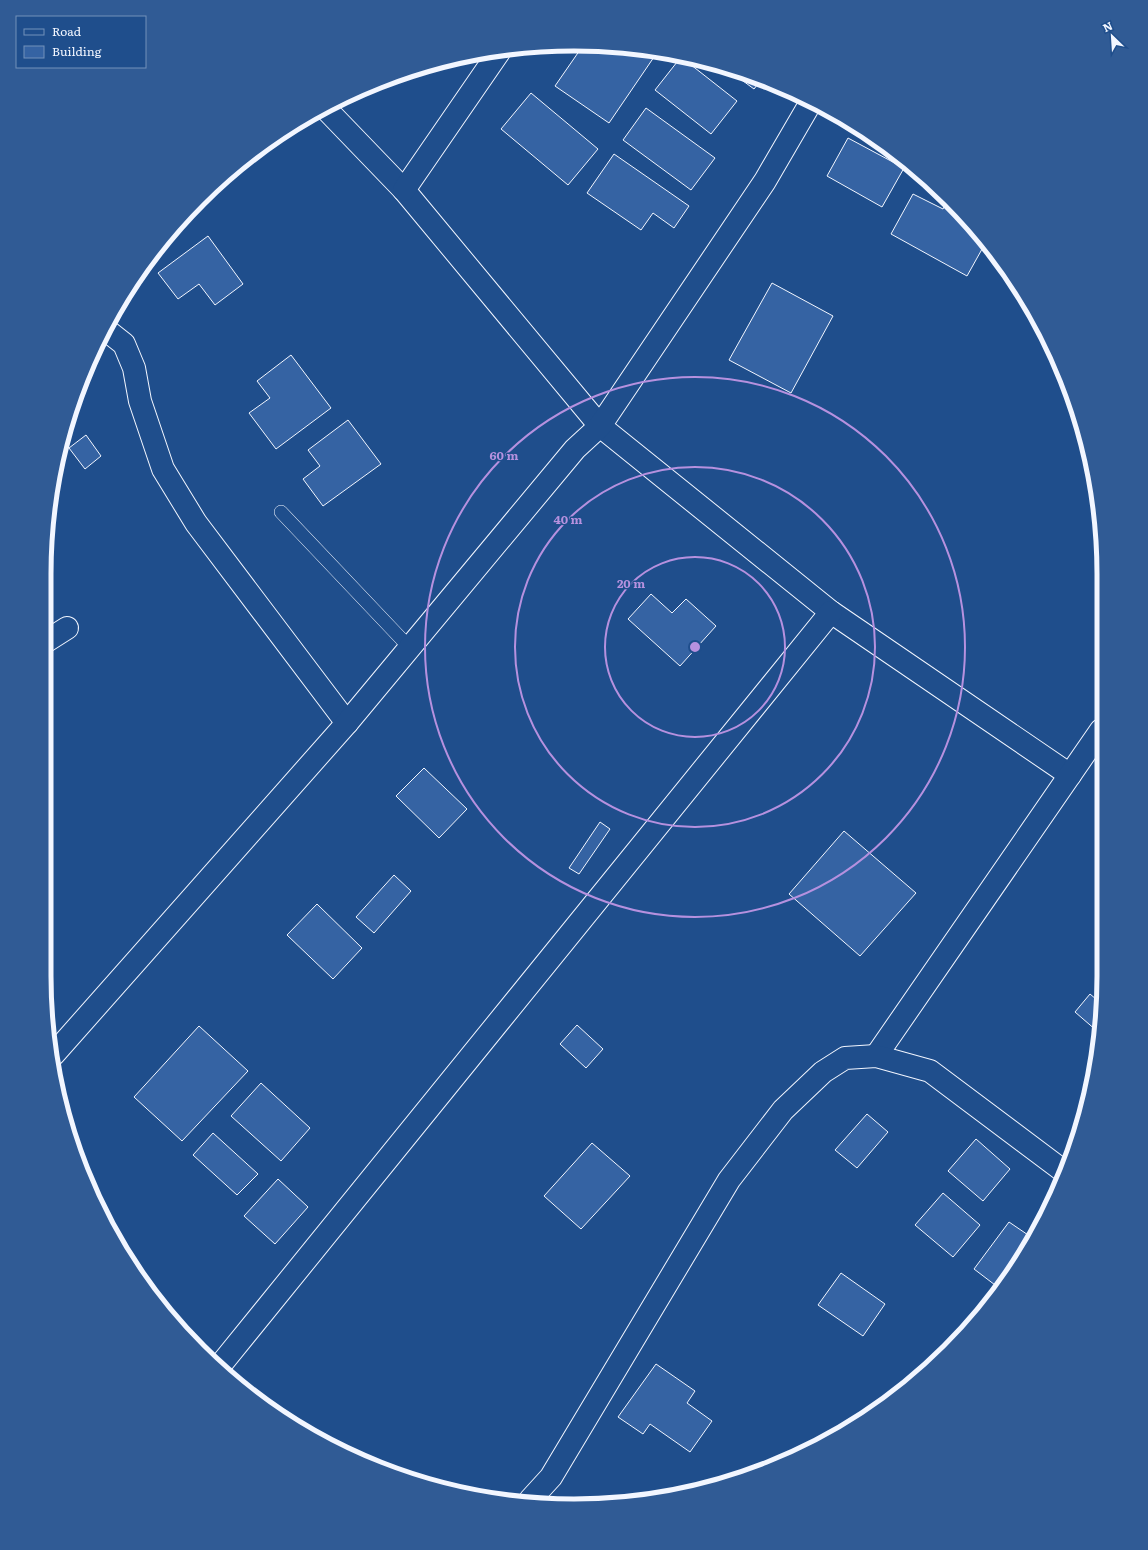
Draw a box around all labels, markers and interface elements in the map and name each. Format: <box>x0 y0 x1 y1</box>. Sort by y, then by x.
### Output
legend <box>16 16 146 68</box>
north arrow <box>1092 16 1132 56</box>
text: N <box>1100 17 1115 35</box>
text: Road <box>52 22 82 40</box>
text: Building <box>52 42 102 60</box>
text: 60 m <box>490 446 518 464</box>
text: 40 m <box>554 510 583 528</box>
text: 20 m <box>617 574 645 592</box>
centre of rings <box>688 640 702 654</box>

